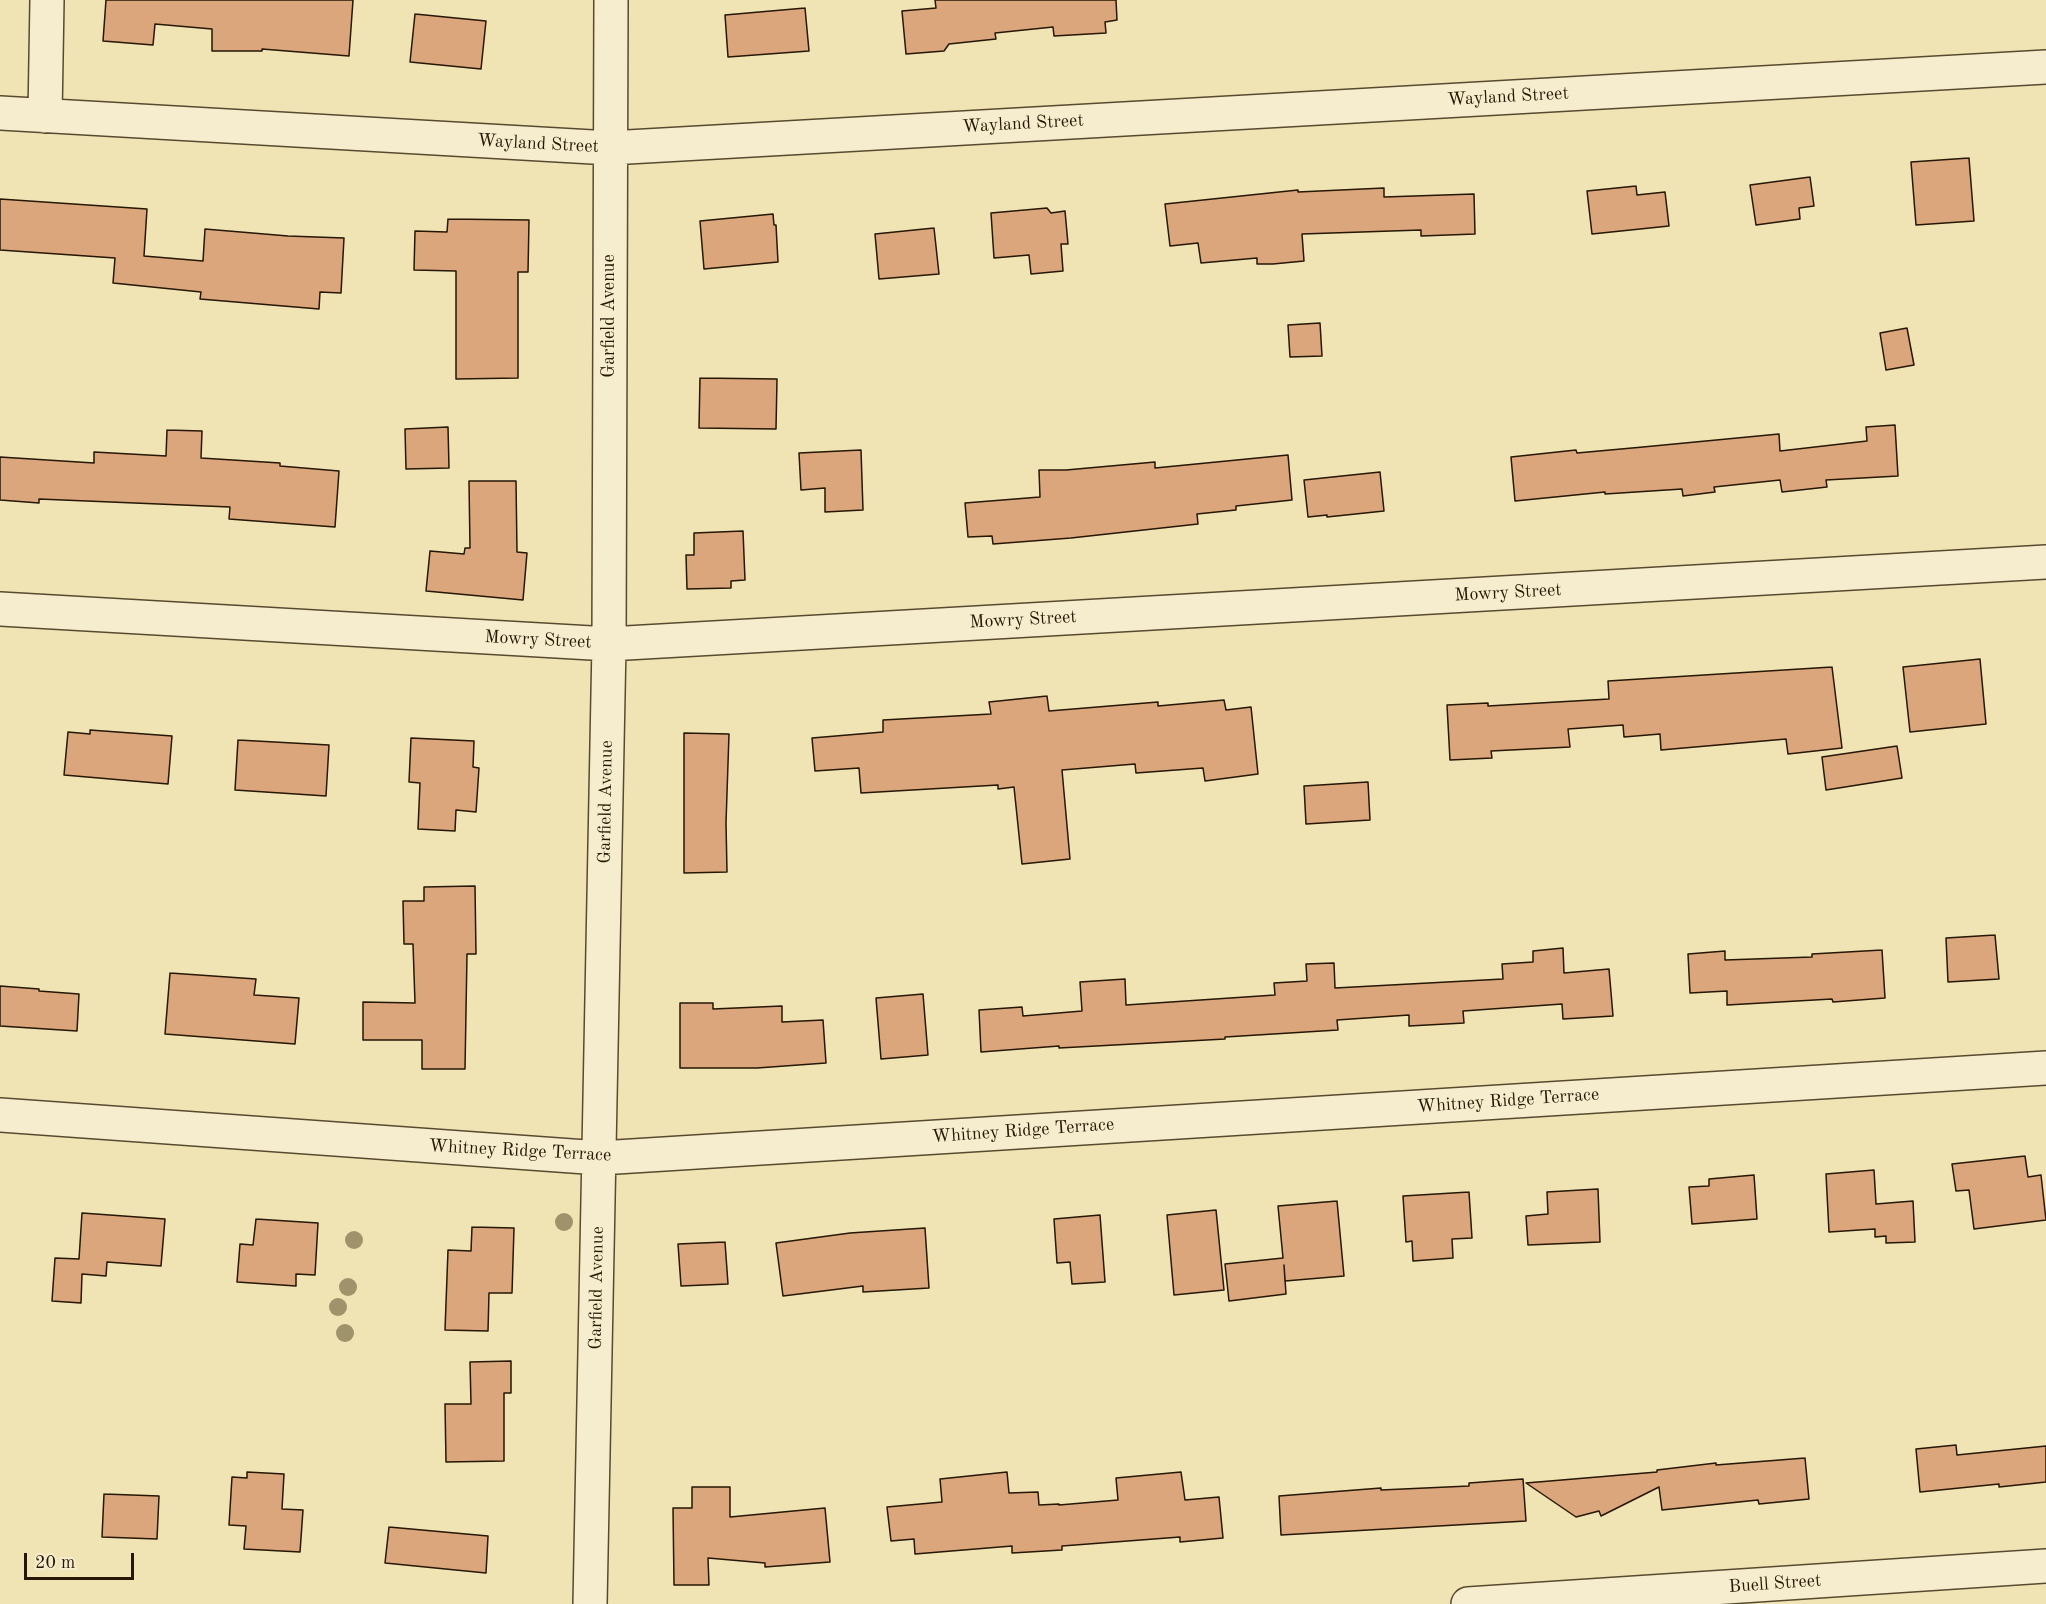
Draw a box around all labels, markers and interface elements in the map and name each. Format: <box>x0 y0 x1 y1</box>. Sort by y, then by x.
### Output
street label: Wayland Street <box>1447 83 1569 111</box>
street label: Wayland Street <box>962 110 1084 138</box>
street label: Wayland Street <box>477 130 599 158</box>
street label: Garfield Avenue <box>598 254 620 378</box>
street label: Mowry Street <box>1454 579 1562 607</box>
street label: Mowry Street <box>969 606 1077 634</box>
street label: Mowry Street <box>484 626 592 654</box>
street label: Garfield Avenue <box>594 740 618 864</box>
street label: Whitney Ridge Terrace <box>1416 1084 1600 1118</box>
street label: Whitney Ridge Terrace <box>931 1114 1115 1148</box>
street label: Whitney Ridge Terrace <box>428 1135 612 1167</box>
street label: Garfield Avenue <box>585 1226 609 1350</box>
scale bar <box>27 1541 136 1579</box>
text: 20 m <box>35 1554 75 1572</box>
street label: Buell Street <box>1728 1570 1822 1598</box>

